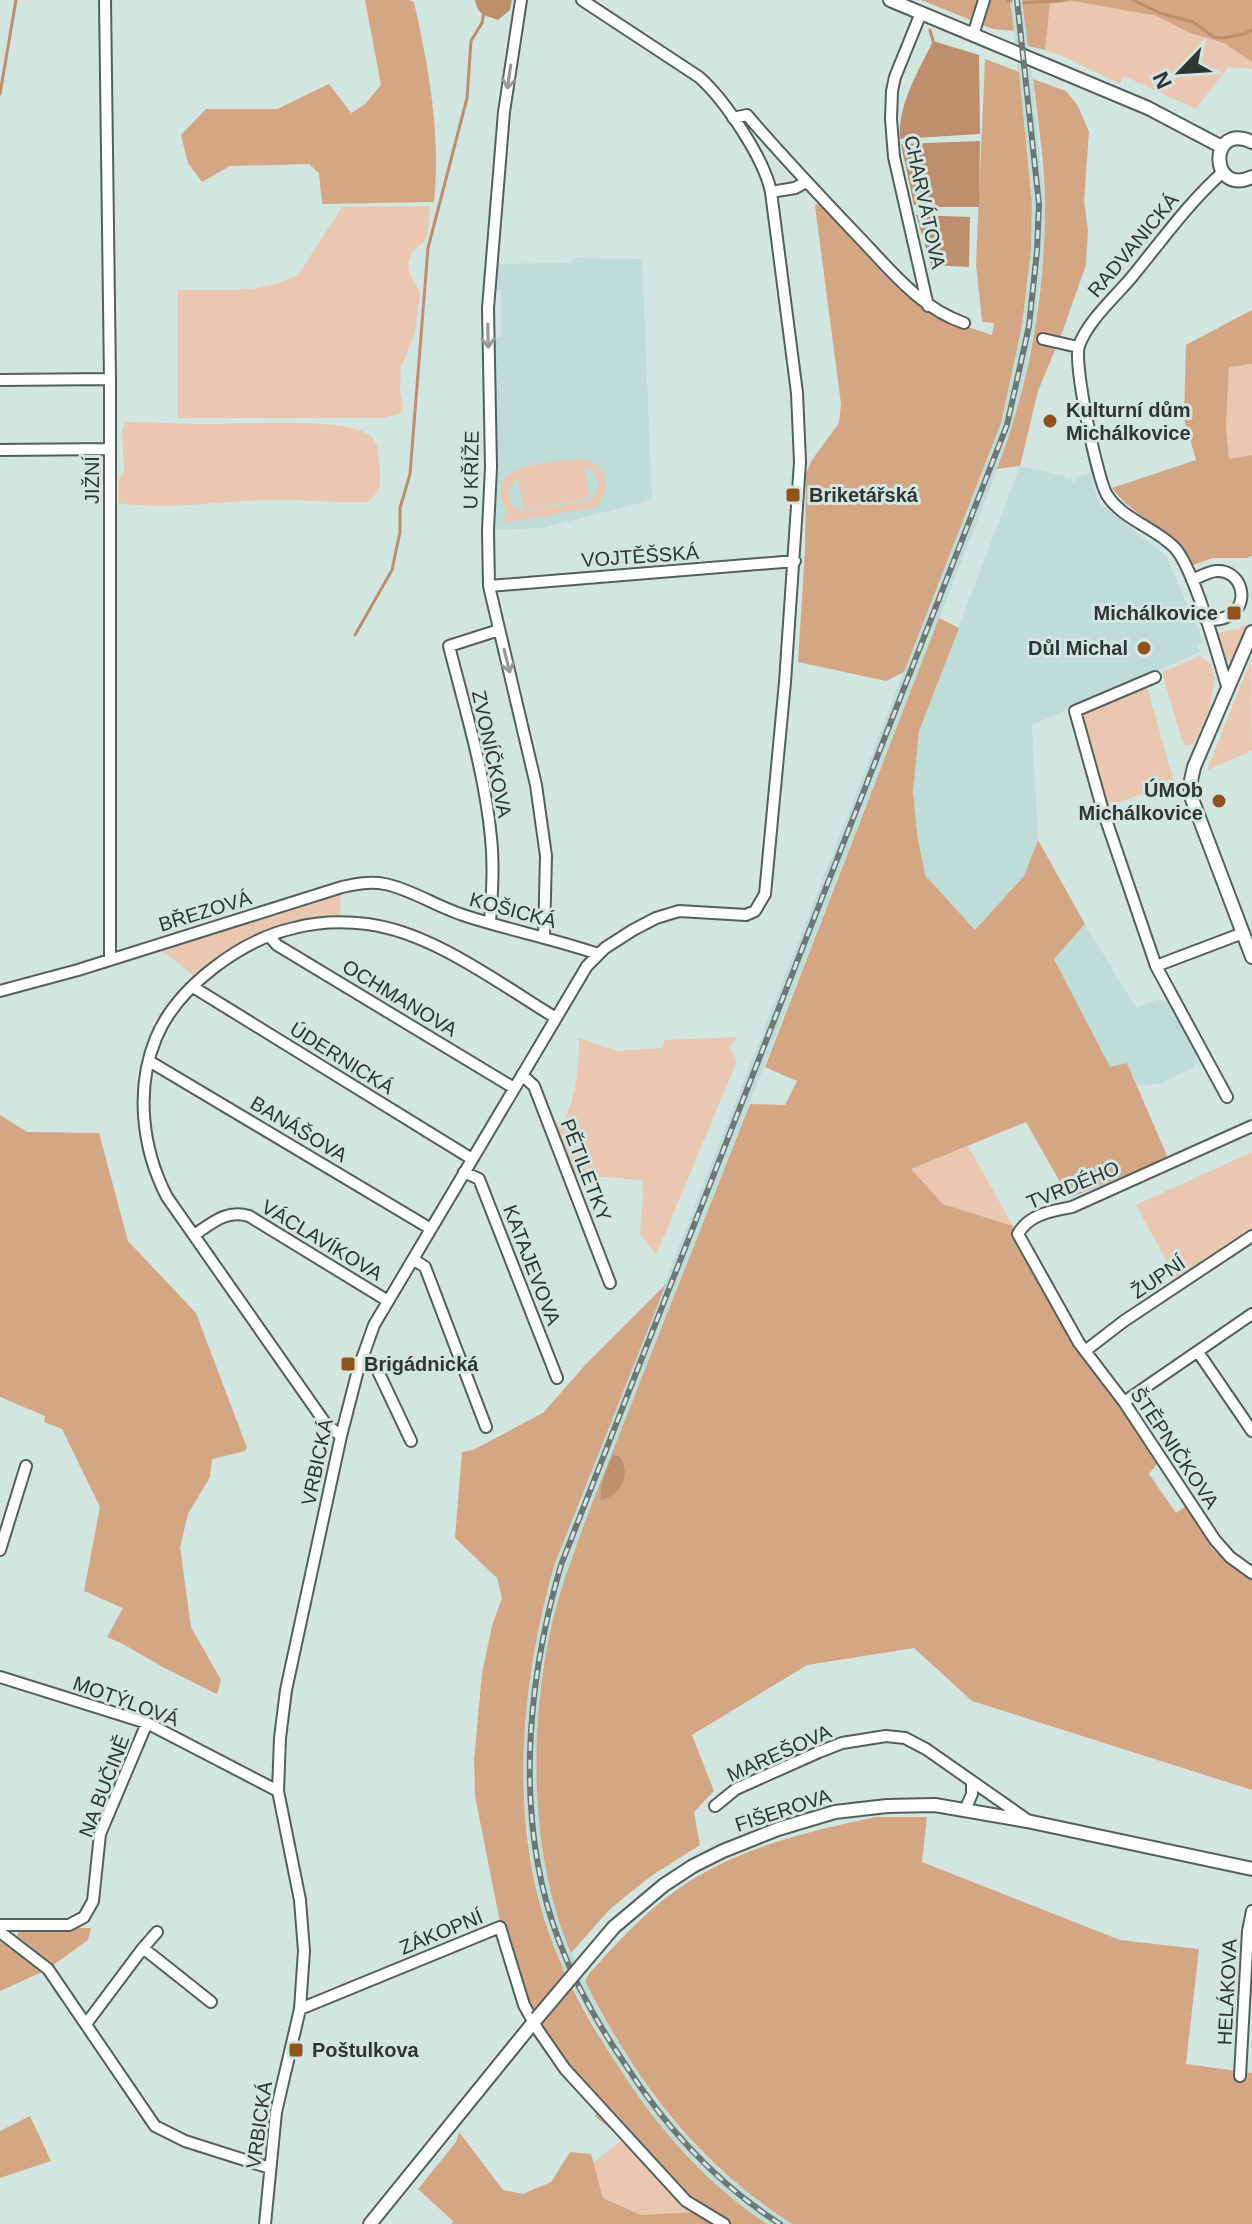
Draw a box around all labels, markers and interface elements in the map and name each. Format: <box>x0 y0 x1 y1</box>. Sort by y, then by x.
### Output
north arrow <box>1140 32 1220 112</box>
one-way arrow <box>501 64 516 89</box>
text: N <box>1148 68 1177 93</box>
street label: CHARVÁTOVA <box>900 133 950 271</box>
street label: RADVANICKÁ <box>1083 188 1183 301</box>
one-way arrow <box>480 322 496 349</box>
place label: Kulturní dům Michálkovice <box>1066 399 1191 444</box>
marker: Kulturní dům Michálkovice <box>1041 412 1059 430</box>
street label: U KŘÍŽE <box>459 430 483 510</box>
street label: JIŽNÍ <box>81 456 103 504</box>
place label: Briketářská <box>809 484 919 506</box>
marker: Briketářská <box>784 486 802 504</box>
street label: VOJTĚŠSKÁ <box>580 541 700 571</box>
place label: Michálkovice <box>1093 602 1218 624</box>
marker: Michálkovice <box>1225 604 1243 622</box>
place label: Důl Michal <box>1028 637 1128 659</box>
marker: Důl Michal <box>1135 639 1153 657</box>
one-way arrow <box>500 648 515 674</box>
street label: ZVONÍČKOVA <box>468 688 516 820</box>
place label: ÚMOb Michálkovice <box>1078 778 1203 824</box>
marker: ÚMOb Michálkovice <box>1210 792 1228 810</box>
street label: BŘEZOVÁ <box>156 886 255 935</box>
street label: KOŠICKÁ <box>467 888 559 932</box>
street label: OCHMANOVA <box>339 955 462 1041</box>
street label: ÚDERNICKÁ <box>286 1017 398 1099</box>
street label: BANÁŠOVA <box>247 1092 352 1167</box>
street label: PĚTILETKY <box>556 1116 616 1224</box>
street label: TVRDÉHO <box>1024 1156 1122 1214</box>
street label: VÁCLAVÍKOVA <box>258 1195 387 1285</box>
street label: KATAJEVOVA <box>499 1202 565 1329</box>
street label: ŽUPNÍ <box>1127 1251 1189 1303</box>
place label: Brigádnická <box>364 1353 479 1375</box>
marker: Brigádnická <box>339 1355 357 1373</box>
street label: ŠTĚPNIČKOVA <box>1127 1383 1224 1513</box>
street label: VRBICKÁ <box>297 1416 337 1507</box>
street label: MOTÝLOVÁ <box>70 1672 183 1731</box>
street label: MAREŠOVA <box>723 1720 835 1786</box>
street label: NA BUČINĚ <box>74 1732 134 1840</box>
street label: FIŠEROVA <box>732 1784 834 1836</box>
street label: ZÁKOPNÍ <box>396 1905 486 1959</box>
street label: HELÁKOVA <box>1213 1938 1241 2046</box>
place label: Poštulkova <box>312 2039 420 2061</box>
marker: Poštulkova <box>287 2041 305 2059</box>
street label: VRBICKÁ <box>242 2079 276 2170</box>

